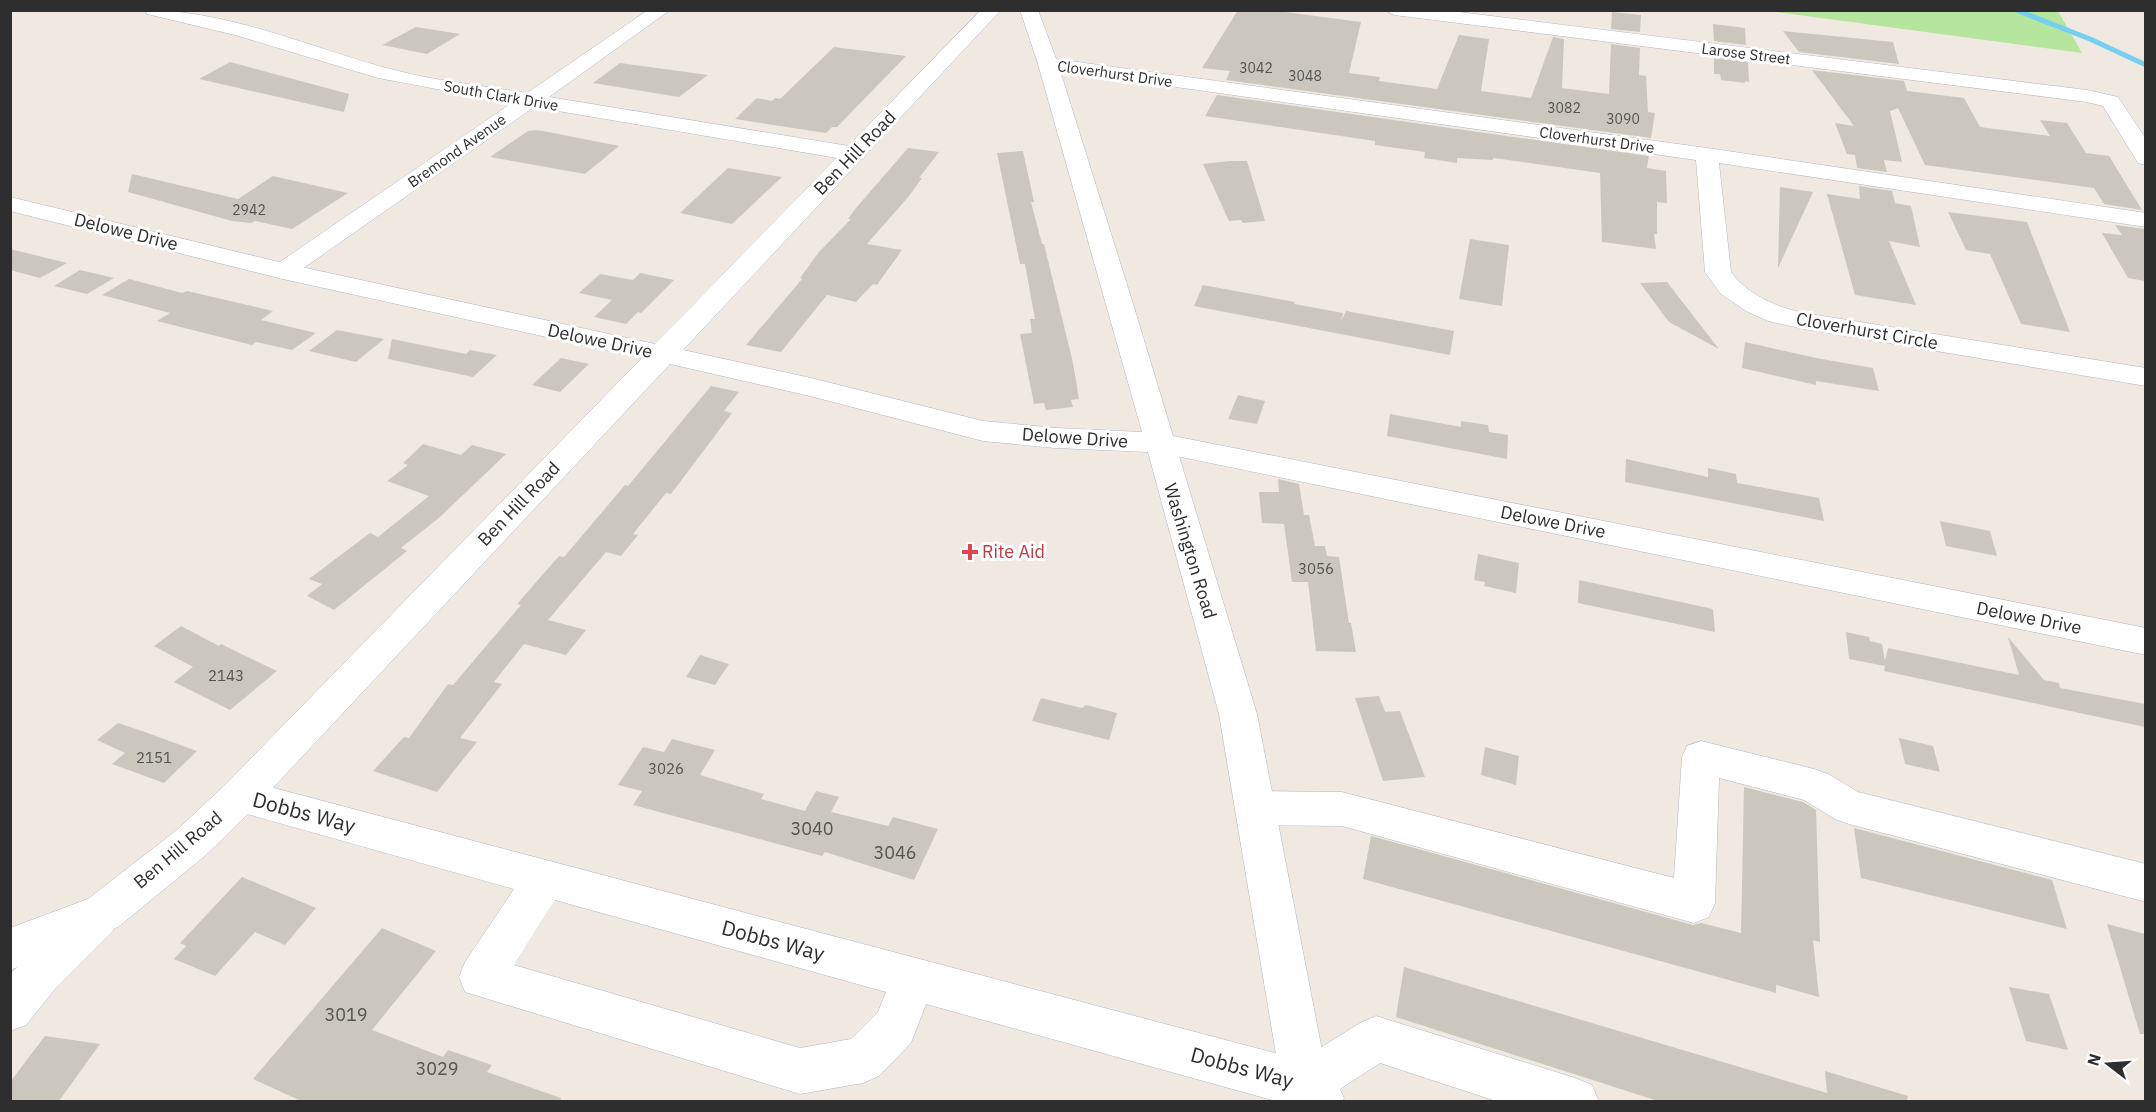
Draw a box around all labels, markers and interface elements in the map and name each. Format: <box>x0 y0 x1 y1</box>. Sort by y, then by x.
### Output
street label: Larose Street <box>1700 39 1792 68</box>
street label: Cloverhurst Drive <box>1056 56 1174 91</box>
house number: 3042 <box>1239 59 1273 77</box>
house number: 3048 <box>1288 67 1322 85</box>
street label: South Clark Drive <box>442 76 560 115</box>
house number: 3082 <box>1547 99 1581 117</box>
street label: Ben Hill Road <box>809 106 901 200</box>
street label: Bremond Avenue <box>404 110 510 192</box>
house number: 3090 <box>1606 110 1640 128</box>
street label: Cloverhurst Drive <box>1538 122 1656 157</box>
house number: 2942 <box>232 201 266 219</box>
street label: Delowe Drive <box>72 207 181 256</box>
street label: Cloverhurst Circle <box>1794 307 1940 354</box>
street label: Delowe Drive <box>546 318 655 363</box>
street label: Delowe Drive <box>1021 422 1129 453</box>
street label: Ben Hill Road <box>473 457 565 551</box>
street label: Washington Road <box>1159 480 1222 622</box>
street label: Delowe Drive <box>1499 500 1608 543</box>
place label: Rite Aid <box>982 540 1045 563</box>
marker: Rite Aid <box>963 545 977 559</box>
house number: 3056 <box>1298 559 1334 578</box>
street label: Delowe Drive <box>1975 596 2084 639</box>
house number: 2143 <box>208 666 244 685</box>
house number: 2151 <box>136 748 172 767</box>
house number: 3026 <box>648 759 684 778</box>
street label: Dobbs Way <box>250 785 359 839</box>
street label: Ben Hill Road <box>129 806 227 893</box>
house number: 3040 <box>790 817 834 840</box>
house number: 3046 <box>873 841 917 864</box>
street label: Dobbs Way <box>719 913 828 967</box>
house number: 3019 <box>324 1003 368 1026</box>
north arrow <box>2078 1034 2138 1094</box>
street label: Dobbs Way <box>1188 1040 1297 1094</box>
text: N <box>2082 1051 2105 1068</box>
house number: 3029 <box>415 1057 459 1080</box>

